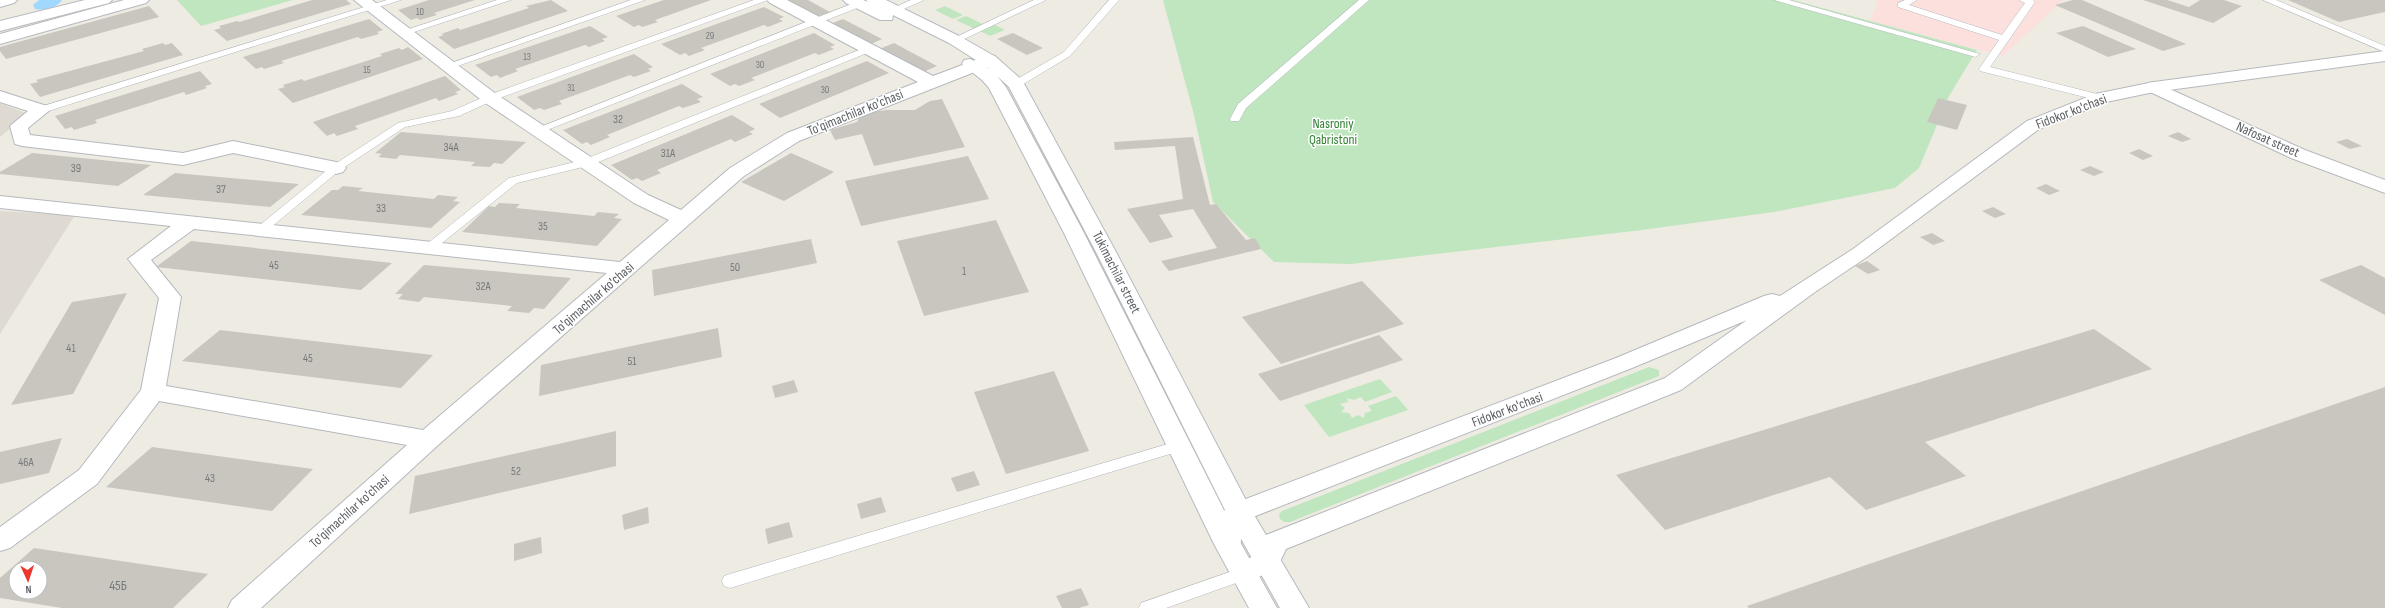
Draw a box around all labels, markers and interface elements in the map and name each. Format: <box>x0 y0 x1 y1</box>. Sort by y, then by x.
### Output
house number: 10 <box>416 6 424 18</box>
house number: 29 <box>706 30 714 42</box>
house number: 13 <box>523 51 531 63</box>
house number: 30 <box>756 59 764 71</box>
house number: 15 <box>363 64 371 76</box>
house number: 31 <box>567 82 575 94</box>
house number: 30 <box>821 84 829 96</box>
street label: To'qimachilar ko'chasi <box>805 86 906 139</box>
street label: Fidokor ko'chasi <box>2033 90 2109 133</box>
house number: 32 <box>613 112 623 127</box>
park label: Nasroniy Qabristoni <box>1309 115 1357 148</box>
street label: Nafosat street <box>2234 118 2302 161</box>
house number: 34А <box>443 140 459 155</box>
house number: 31А <box>661 146 676 161</box>
house number: 39 <box>71 161 81 176</box>
house number: 37 <box>216 182 226 197</box>
house number: 33 <box>376 201 386 216</box>
house number: 35 <box>538 219 548 234</box>
street label: Tukimachilar street <box>1089 228 1145 316</box>
house number: 45 <box>269 258 279 273</box>
street label: To'qimachilar ko'chasi <box>549 259 637 338</box>
house number: 50 <box>730 260 740 275</box>
house number: 1 <box>962 264 967 279</box>
house number: 32А <box>475 279 491 294</box>
house number: 41 <box>66 341 76 356</box>
house number: 45 <box>303 351 313 366</box>
house number: 51 <box>627 354 637 369</box>
street label: Fidokor ko'chasi <box>1469 388 1545 431</box>
house number: 46А <box>18 455 35 470</box>
house number: 52 <box>511 464 521 479</box>
house number: 43 <box>205 471 215 486</box>
street label: To'qimachilar ko'chasi <box>306 471 393 552</box>
north arrow <box>8 560 48 600</box>
house number: 45Б <box>109 577 127 594</box>
text: N <box>25 583 32 596</box>

